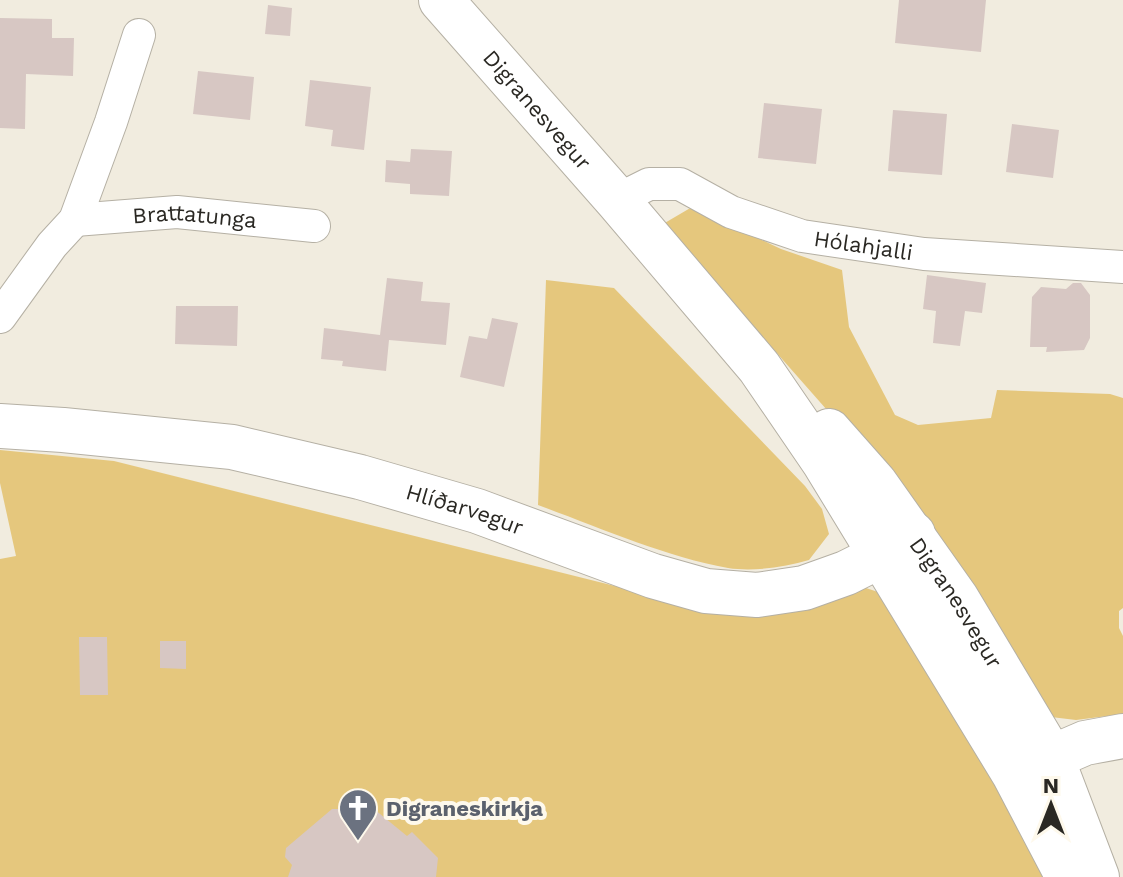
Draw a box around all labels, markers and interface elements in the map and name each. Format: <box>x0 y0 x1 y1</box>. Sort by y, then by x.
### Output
street label: Digranesvegur <box>478 45 596 175</box>
street label: Brattatunga <box>132 200 258 233</box>
street label: Hólahjalli <box>812 226 914 265</box>
street label: Hlíðarvegur <box>403 479 527 540</box>
street label: Digranesvegur <box>904 533 1007 672</box>
north arrow <box>1011 765 1091 845</box>
text: N <box>1043 773 1059 798</box>
church icon: Digraneskirkja <box>337 787 379 842</box>
place label: Digraneskirkja <box>386 796 543 821</box>

